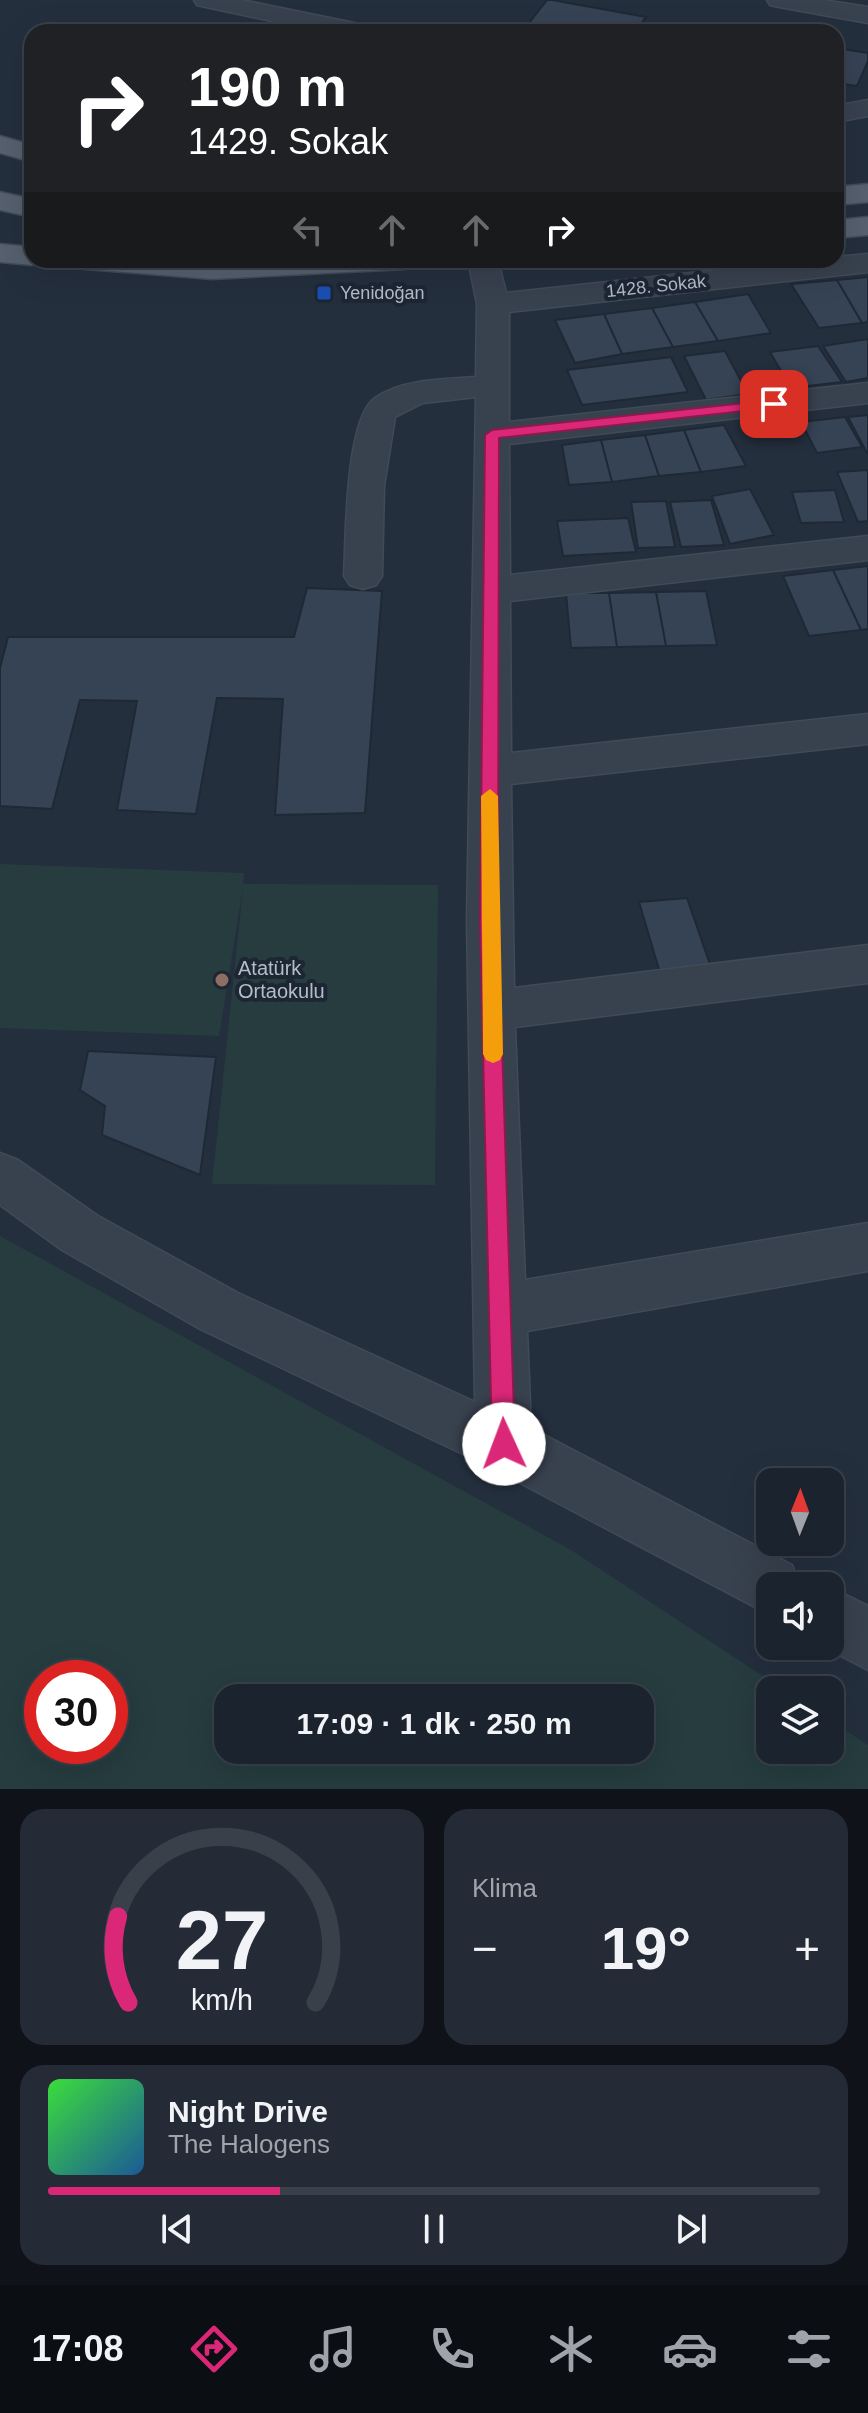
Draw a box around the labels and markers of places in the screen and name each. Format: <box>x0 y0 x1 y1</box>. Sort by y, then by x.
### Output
place label: Yenidoğan <box>340 283 424 303</box>
marker: Yenidoğan <box>315 284 333 302</box>
pin <box>740 370 808 438</box>
place label: Atatürk Ortaokulu <box>238 957 325 1002</box>
marker: Atatürk Ortaokulu <box>213 971 231 989</box>

